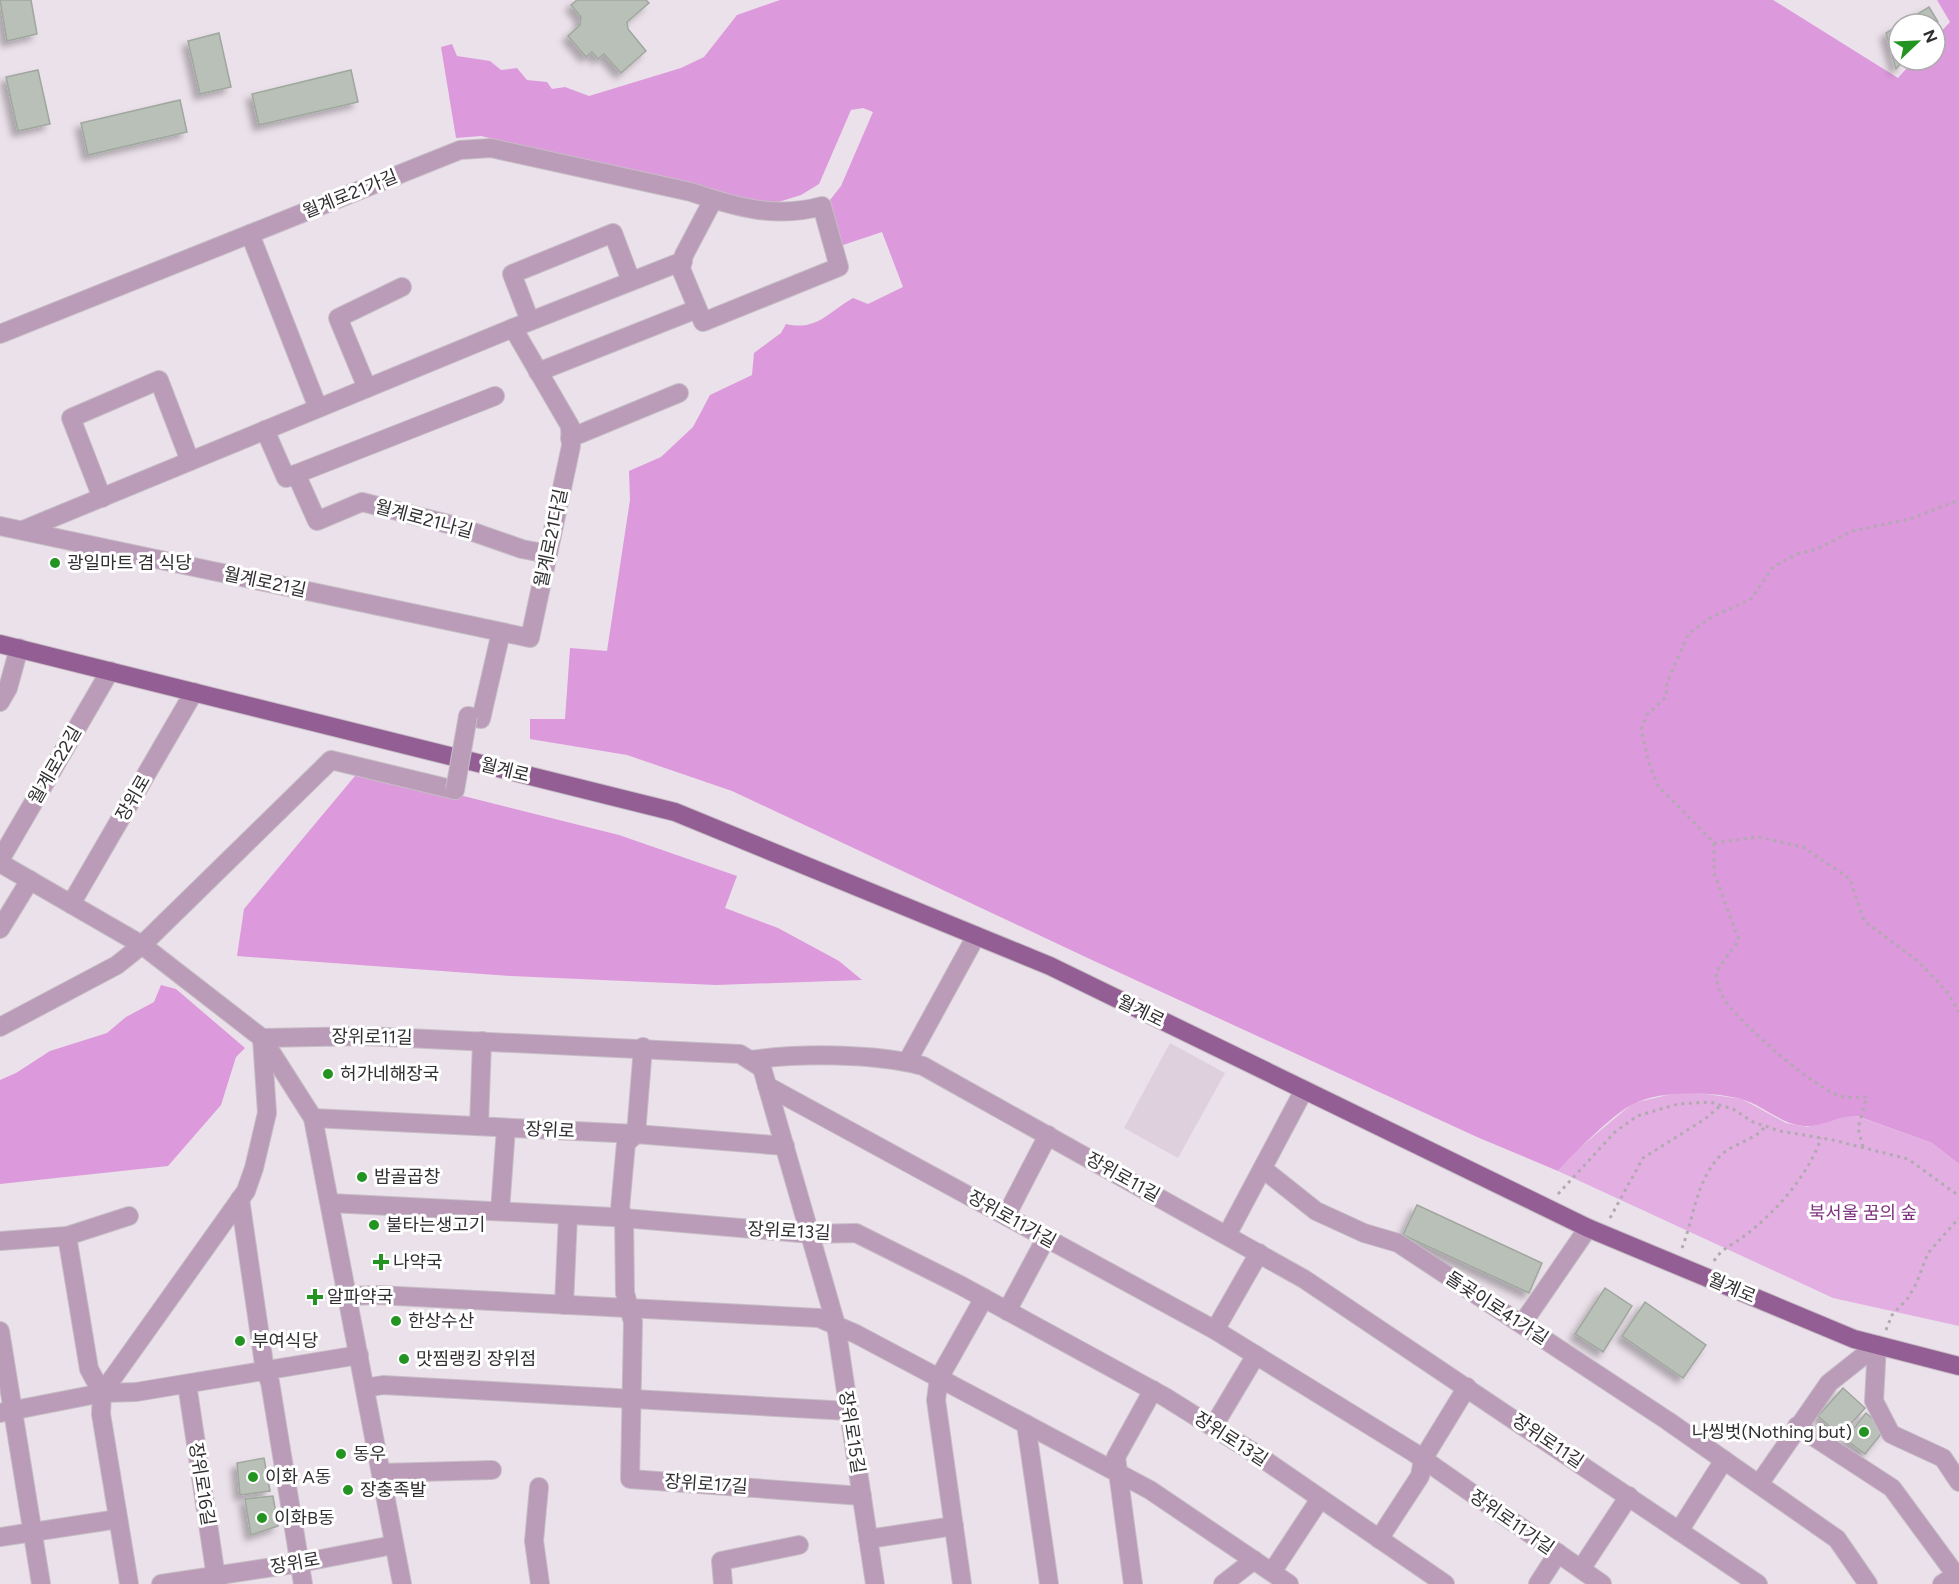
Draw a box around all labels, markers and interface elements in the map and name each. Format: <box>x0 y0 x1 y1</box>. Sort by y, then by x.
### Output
north arrow <box>1887 12 1947 72</box>
text: N <box>1919 27 1942 46</box>
street label: 월계로21가길 <box>299 165 401 223</box>
street label: 월계로21다길 <box>530 487 572 589</box>
street label: 월계로21나길 <box>373 495 475 543</box>
place label: 광일마트 겸 식당 <box>67 552 192 574</box>
marker: 광일마트 겸 식당 <box>48 556 62 570</box>
street label: 월계로21길 <box>222 563 308 601</box>
street label: 월계로22길 <box>24 722 86 808</box>
street label: 월계로 <box>478 753 532 787</box>
street label: 장위로 <box>111 771 155 825</box>
street label: 월계로 <box>1114 990 1168 1032</box>
street label: 장위로11길 <box>331 1025 413 1049</box>
place label: 허가네해장국 <box>340 1063 439 1085</box>
marker: 허가네해장국 <box>321 1067 335 1081</box>
street label: 장위로 <box>525 1118 575 1142</box>
street label: 장위로11길 <box>1082 1148 1164 1206</box>
place label: 밤골곱창 <box>374 1166 440 1188</box>
marker: 밤골곱창 <box>355 1170 369 1184</box>
street label: 장위로11가길 <box>964 1186 1060 1252</box>
park label: 북서울 꿈의 숲 <box>1809 1202 1917 1224</box>
place label: 불타는생고기 <box>386 1214 485 1236</box>
marker: 불타는생고기 <box>367 1218 381 1232</box>
street label: 장위로13길 <box>747 1218 831 1244</box>
place label: 나약국 <box>393 1251 443 1273</box>
marker: 나약국 <box>374 1255 388 1269</box>
street label: 돌곶이로41가길 <box>1442 1267 1552 1349</box>
street label: 월계로 <box>1705 1268 1759 1308</box>
place label: 알파약국 <box>327 1286 393 1308</box>
marker: 알파약국 <box>308 1290 322 1304</box>
place label: 한상수산 <box>408 1310 474 1332</box>
marker: 한상수산 <box>389 1314 403 1328</box>
place label: 부여식당 <box>252 1330 318 1352</box>
marker: 부여식당 <box>233 1334 247 1348</box>
place label: 맛찜랭킹 장위점 <box>416 1348 536 1370</box>
marker: 맛찜랭킹 장위점 <box>397 1352 411 1366</box>
street label: 장위로15길 <box>835 1389 869 1475</box>
street label: 장위로13길 <box>1190 1407 1272 1471</box>
street label: 장위로11길 <box>1508 1409 1588 1473</box>
place label: 나씽벗(Nothing but) <box>1692 1421 1852 1443</box>
marker: 나씽벗(Nothing but) <box>1857 1425 1871 1439</box>
street label: 장위로16길 <box>185 1441 219 1527</box>
place label: 동우 <box>353 1443 386 1465</box>
marker: 동우 <box>334 1447 348 1461</box>
place label: 이화 A동 <box>265 1466 331 1488</box>
marker: 이화 A동 <box>246 1470 260 1484</box>
street label: 장위로17길 <box>664 1470 748 1498</box>
place label: 장충족발 <box>360 1479 426 1501</box>
marker: 장충족발 <box>341 1483 355 1497</box>
street label: 장위로11가길 <box>1466 1485 1558 1559</box>
place label: 이화B동 <box>274 1507 335 1529</box>
marker: 이화B동 <box>255 1511 269 1525</box>
street label: 장위로 <box>269 1548 321 1578</box>

